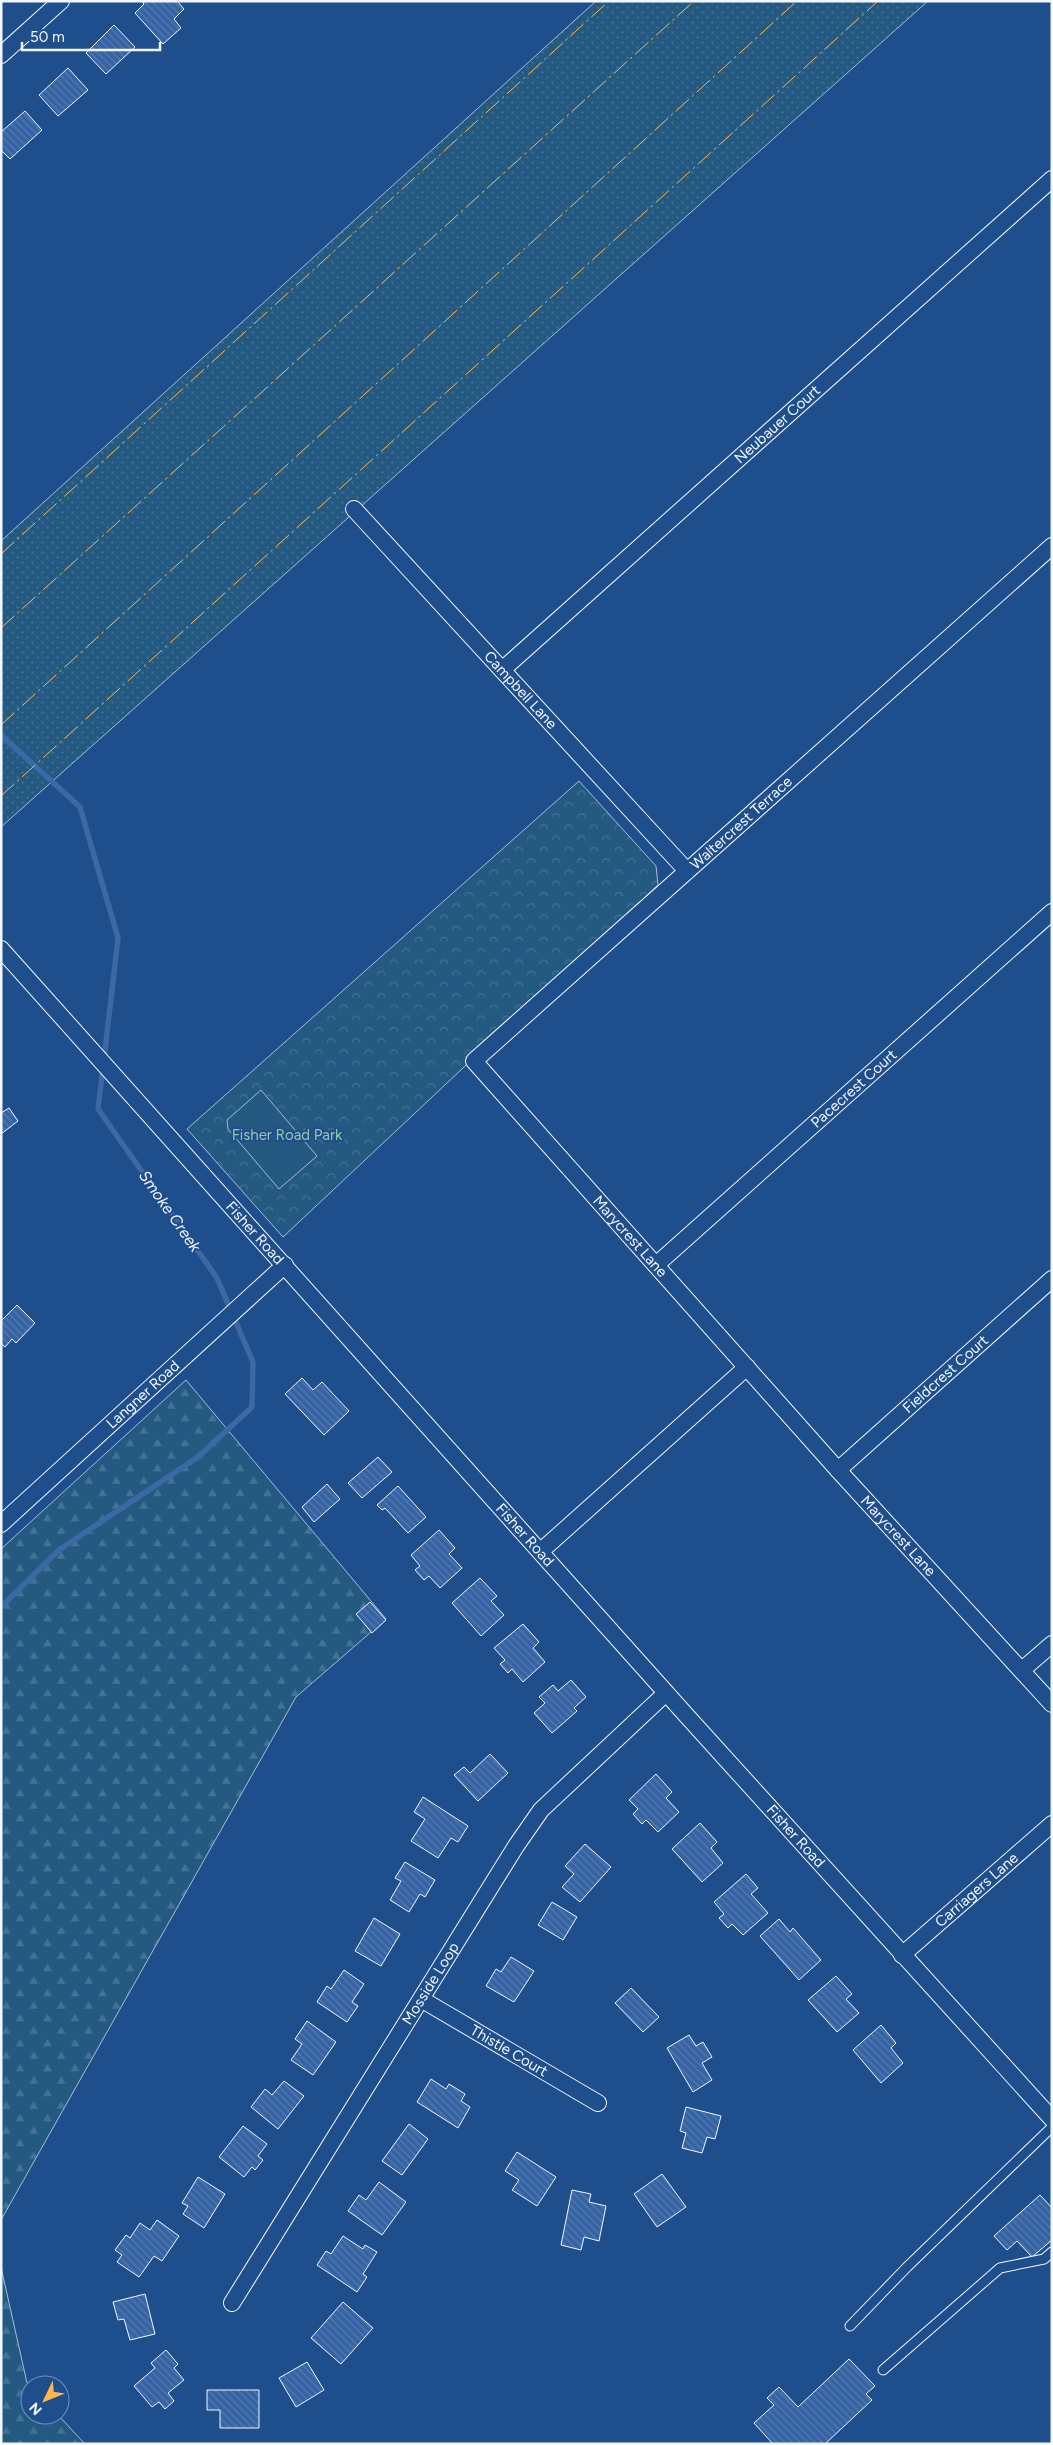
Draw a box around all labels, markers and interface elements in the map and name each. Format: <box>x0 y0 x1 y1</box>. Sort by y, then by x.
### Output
scale bar <box>22 20 160 52</box>
text: 50 m <box>30 28 65 46</box>
street label: Neubauer Court <box>731 381 824 467</box>
street label: Campbell Lane <box>480 647 561 733</box>
street label: Waltercrest Terrace <box>686 772 796 874</box>
street label: Pacecrest Court <box>807 1045 901 1132</box>
park label: Fisher Road Park <box>232 1126 343 1144</box>
water label: Smoke Creek <box>135 1167 206 1256</box>
street label: Marycrest Lane <box>589 1192 671 1281</box>
street label: Fisher Road <box>222 1198 288 1268</box>
street label: Fieldcrest Court <box>899 1331 992 1417</box>
street label: Langner Road <box>103 1357 183 1432</box>
street label: Marycrest Lane <box>857 1492 940 1580</box>
street label: Fisher Road <box>492 1500 558 1570</box>
street label: Fisher Road <box>763 1801 829 1871</box>
street label: Carriagers Lane <box>931 1849 1022 1931</box>
street label: Mosside Loop <box>398 1939 463 2028</box>
street label: Thistle Court <box>467 2021 551 2081</box>
north arrow <box>20 2375 70 2425</box>
text: N <box>26 2399 46 2418</box>

